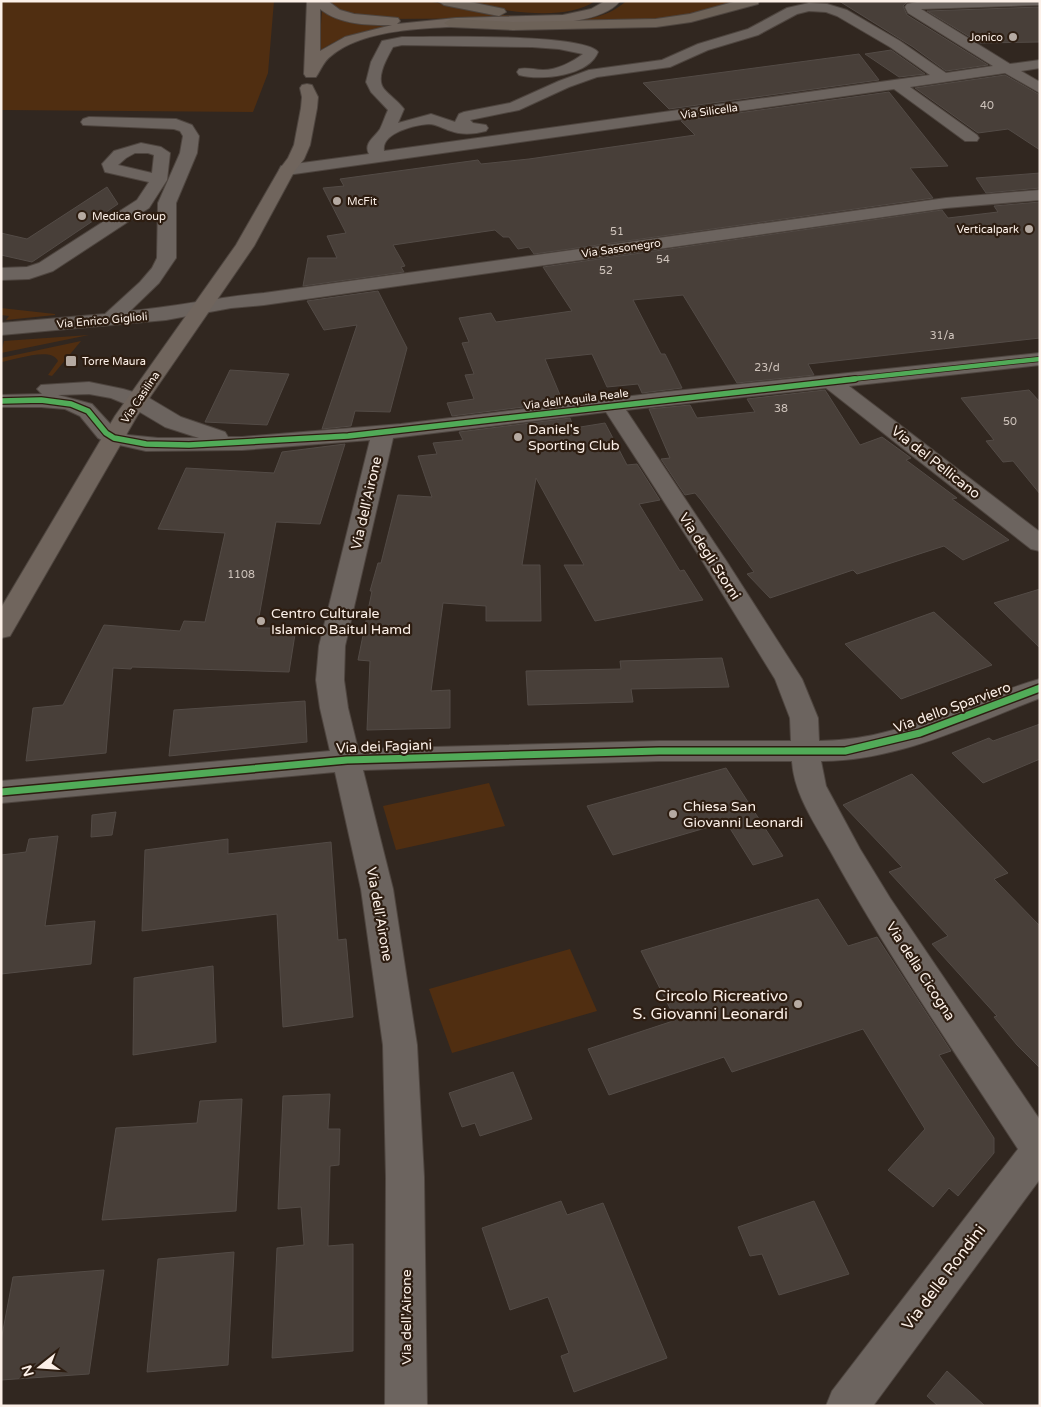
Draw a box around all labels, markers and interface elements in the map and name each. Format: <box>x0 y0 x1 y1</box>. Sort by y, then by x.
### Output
place label: Jonico <box>969 31 1003 44</box>
marker: Jonico <box>1007 31 1019 43</box>
house number: 40 <box>980 99 994 112</box>
street label: Via Silicella <box>679 101 739 122</box>
marker: McFit <box>331 195 343 207</box>
place label: McFit <box>347 195 377 208</box>
marker: Medica Group <box>76 210 88 222</box>
place label: Medica Group <box>92 210 166 223</box>
place label: Verticalpark <box>956 223 1019 236</box>
marker: Verticalpark <box>1023 223 1035 235</box>
house number: 51 <box>610 225 624 238</box>
street label: Via Sassonegro <box>580 236 662 261</box>
house number: 54 <box>656 253 670 266</box>
house number: 52 <box>599 264 613 277</box>
street label: Via Enrico Giglioli <box>56 310 148 331</box>
house number: 31/a <box>930 329 954 342</box>
marker: Torre Maura <box>64 354 78 368</box>
place label: Torre Maura <box>82 355 146 368</box>
house number: 23/d <box>754 361 780 374</box>
street label: Via Casilina <box>118 369 162 426</box>
street label: Via dell'Aquila Reale <box>523 387 629 412</box>
house number: 38 <box>774 402 788 415</box>
house number: 50 <box>1003 415 1017 428</box>
place label: Daniel's Sporting Club <box>528 421 620 454</box>
street label: Via del Pellicano <box>888 422 984 502</box>
marker: Daniel's Sporting Club <box>512 431 524 443</box>
street label: Via dell'Airone <box>347 455 386 551</box>
street label: Via degli Storni <box>675 510 744 603</box>
house number: 1108 <box>227 568 255 581</box>
place label: Centro Culturale Islamico Baitul Hamd <box>271 605 411 638</box>
marker: Centro Culturale Islamico Baitul Hamd <box>255 615 267 627</box>
street label: Via dello Sparviero <box>891 678 1013 737</box>
street label: Via dei Fagiani <box>336 736 432 757</box>
place label: Chiesa San Giovanni Leonardi <box>683 798 803 831</box>
marker: Chiesa San Giovanni Leonardi <box>667 808 679 820</box>
street label: Via dell'Airone <box>363 866 396 963</box>
street label: Via della Cicogna <box>882 919 959 1024</box>
place label: Circolo Ricreativo S. Giovanni Leonardi <box>632 986 788 1024</box>
marker: Circolo Ricreativo S. Giovanni Leonardi <box>792 998 804 1010</box>
street label: Via delle Rondini <box>898 1221 990 1334</box>
street label: Via dell'Airone <box>398 1269 415 1365</box>
north arrow <box>15 1342 65 1392</box>
text: N <box>18 1363 38 1379</box>

